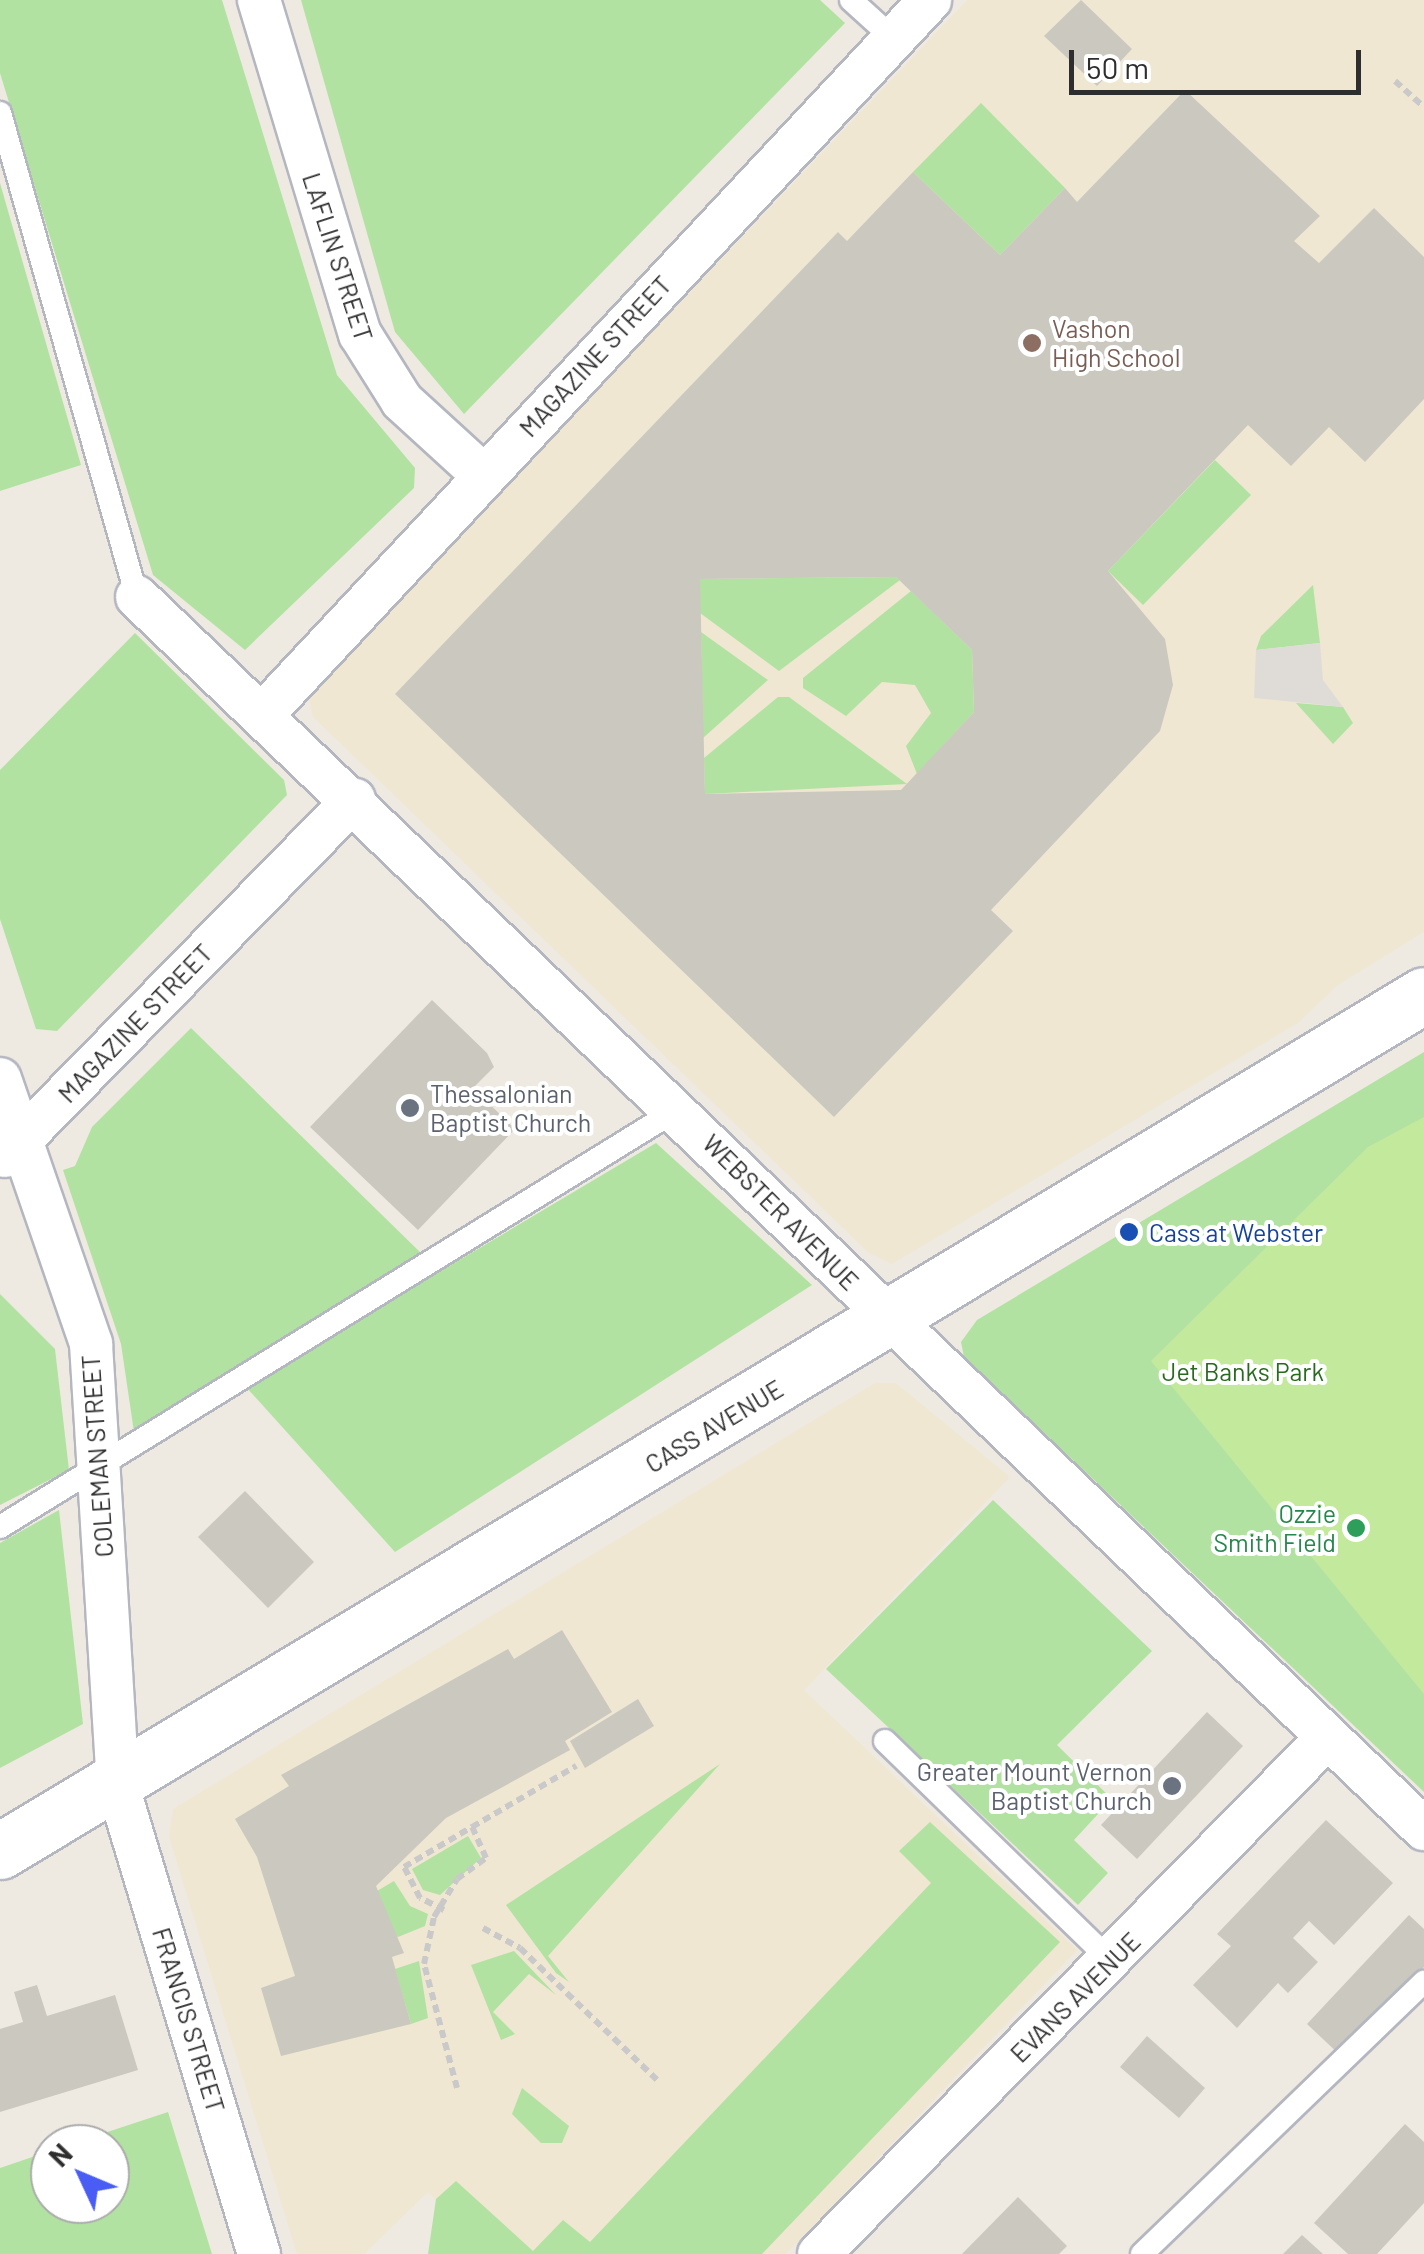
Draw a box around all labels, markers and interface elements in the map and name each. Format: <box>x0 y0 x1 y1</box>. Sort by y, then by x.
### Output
scale bar <box>1074 30 1366 92</box>
text: 50 m <box>1086 49 1149 85</box>
street label: LAFLIN STREET <box>297 169 379 345</box>
street label: MAGAZINE STREET <box>513 269 677 443</box>
place label: Vashon High School <box>1052 314 1180 373</box>
marker: Vashon High School <box>1021 332 1043 354</box>
street label: MAGAZINE STREET <box>52 938 218 1108</box>
place label: Thessalonian Baptist Church <box>430 1079 591 1138</box>
marker: Thessalonian Baptist Church <box>399 1097 421 1119</box>
street label: WEBSTER AVENUE <box>697 1128 865 1296</box>
place label: Cass at Webster <box>1149 1217 1323 1247</box>
marker: Cass at Webster <box>1118 1221 1140 1243</box>
street label: COLEMAN STREET <box>75 1354 119 1558</box>
park label: Jet Banks Park <box>1162 1356 1324 1386</box>
street label: CASS AVENUE <box>640 1373 788 1479</box>
place label: Ozzie Smith Field <box>1213 1499 1336 1558</box>
marker: Ozzie Smith Field <box>1345 1517 1367 1539</box>
place label: Greater Mount Vernon Baptist Church <box>917 1757 1152 1816</box>
marker: Greater Mount Vernon Baptist Church <box>1161 1775 1183 1797</box>
street label: FRANCIS STREET <box>147 1924 231 2116</box>
street label: EVANS AVENUE <box>1004 1926 1146 2068</box>
north arrow <box>30 2124 130 2224</box>
text: N <box>41 2136 79 2173</box>

